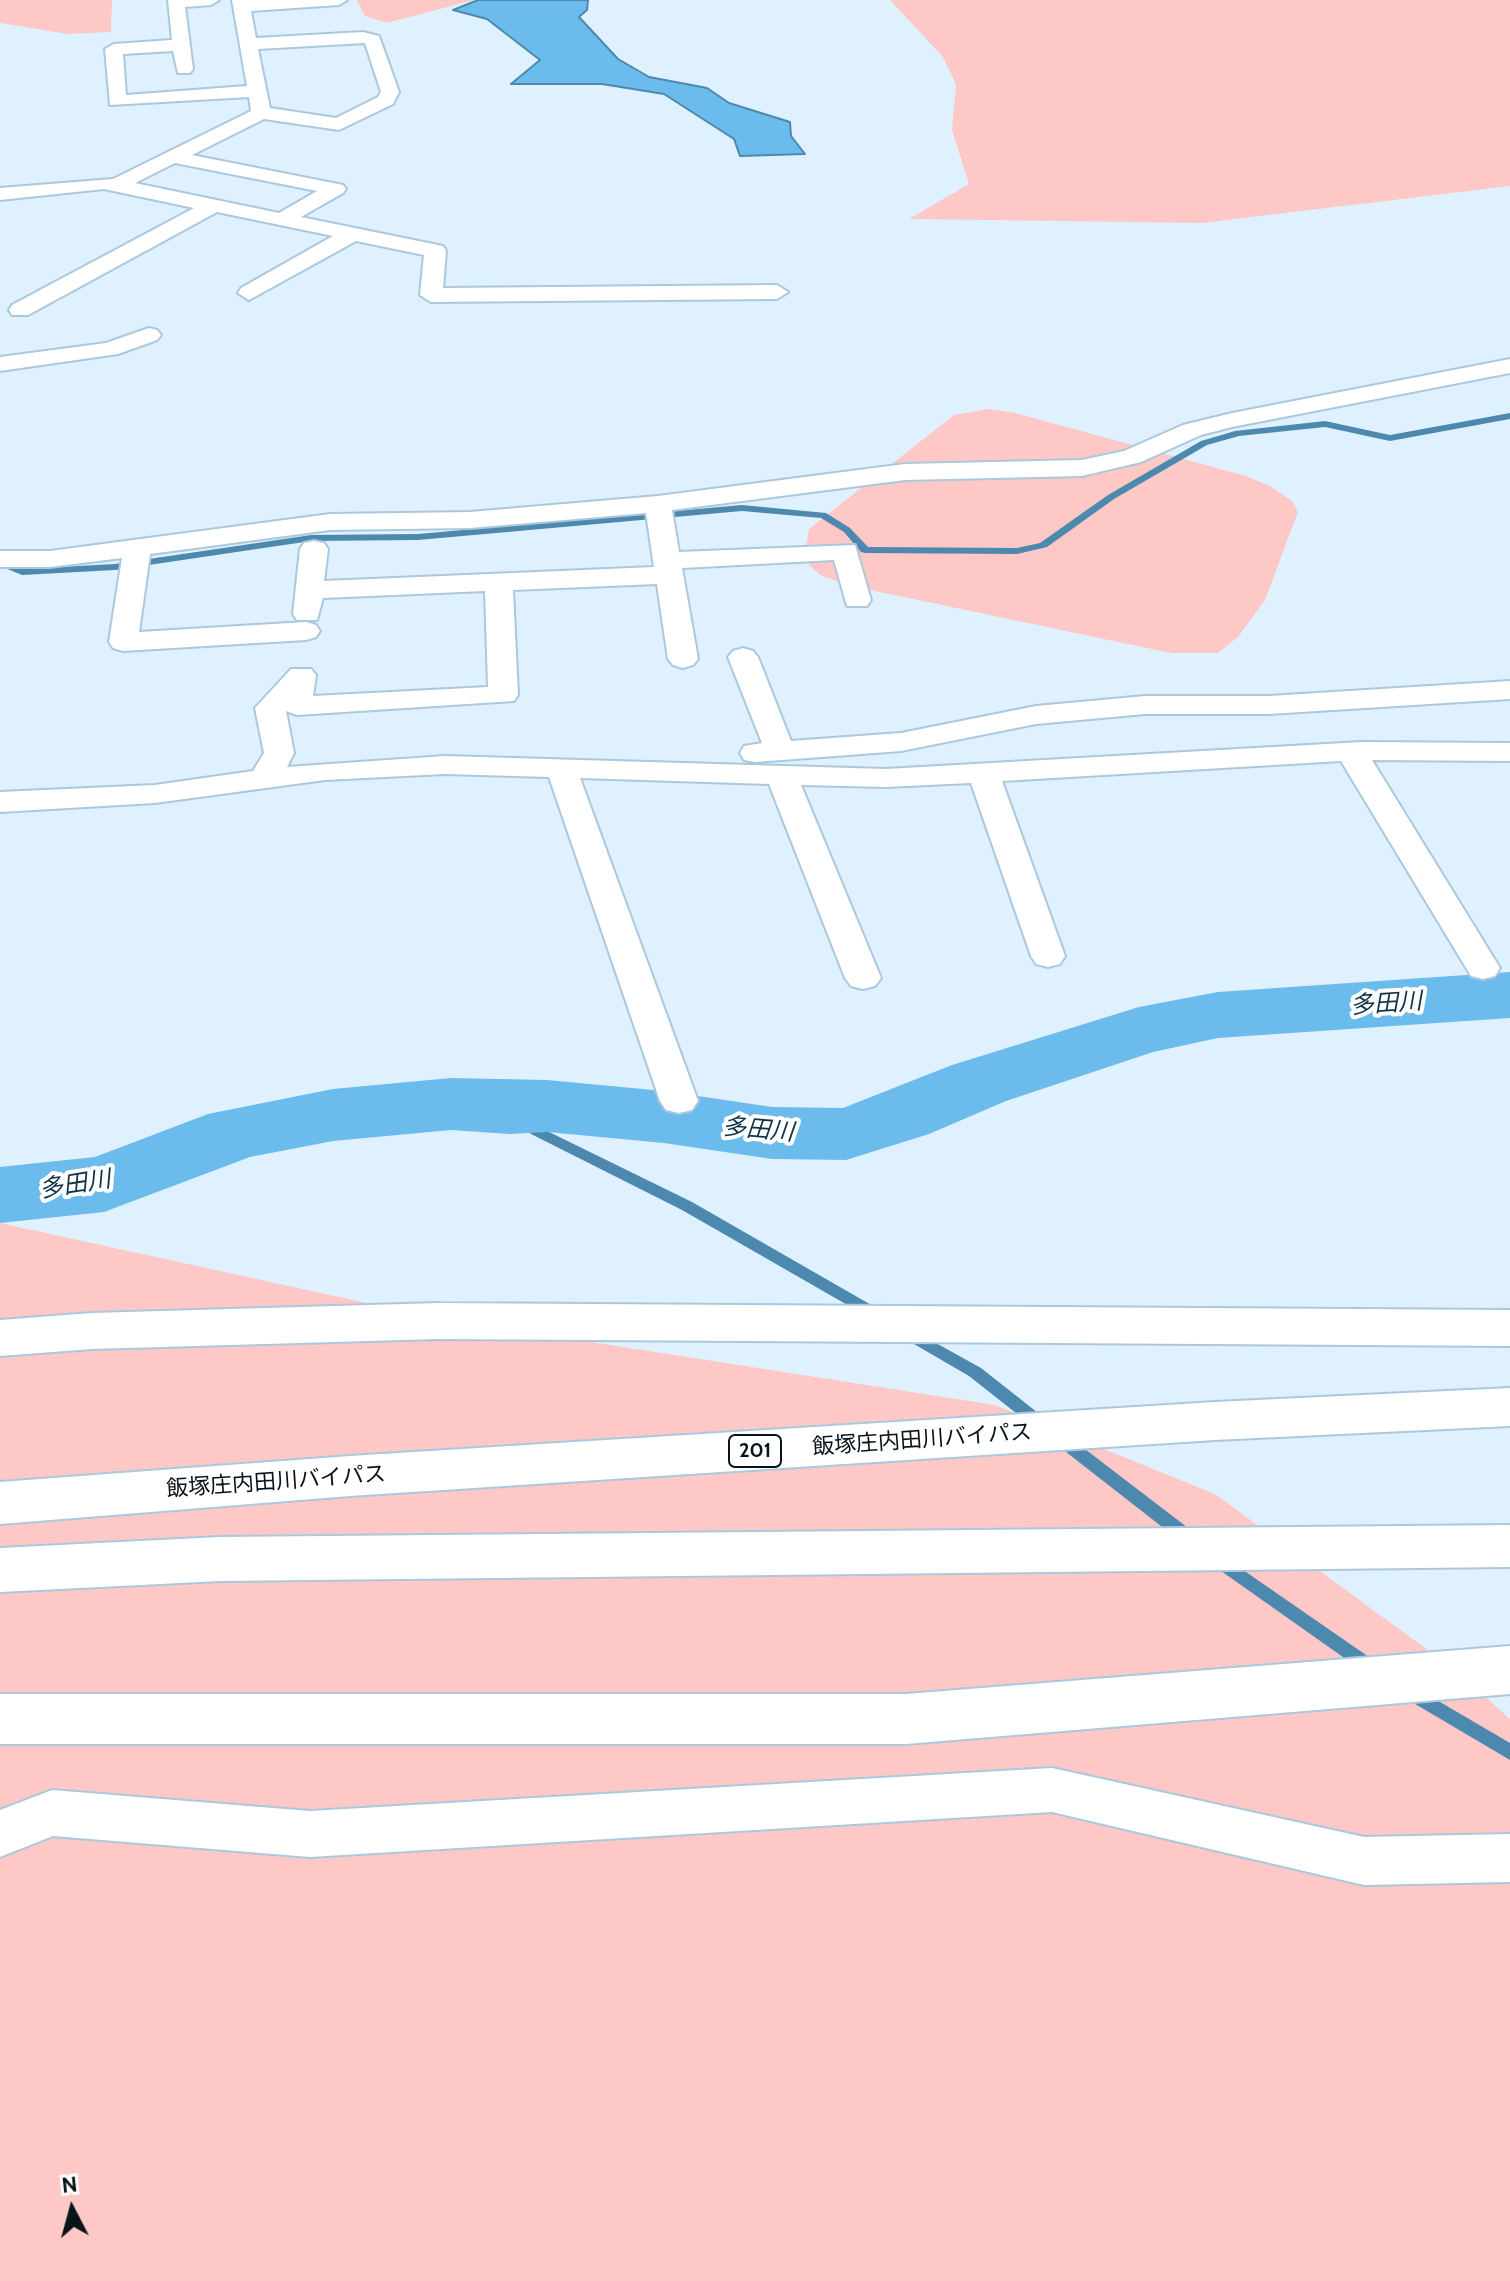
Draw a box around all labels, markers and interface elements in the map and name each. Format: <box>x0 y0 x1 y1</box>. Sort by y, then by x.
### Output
water label: 多田川 <box>1349 987 1423 1021</box>
water label: 多田川 <box>721 1113 795 1147</box>
water label: 多田川 <box>37 1165 113 1205</box>
street label: 飯塚庄内田川バイパス <box>811 1419 1033 1461</box>
road number: 201 <box>729 1435 781 1467</box>
street label: 飯塚庄内田川バイパス <box>165 1461 387 1503</box>
north arrow <box>32 2169 112 2249</box>
text: N <box>60 2170 79 2199</box>

